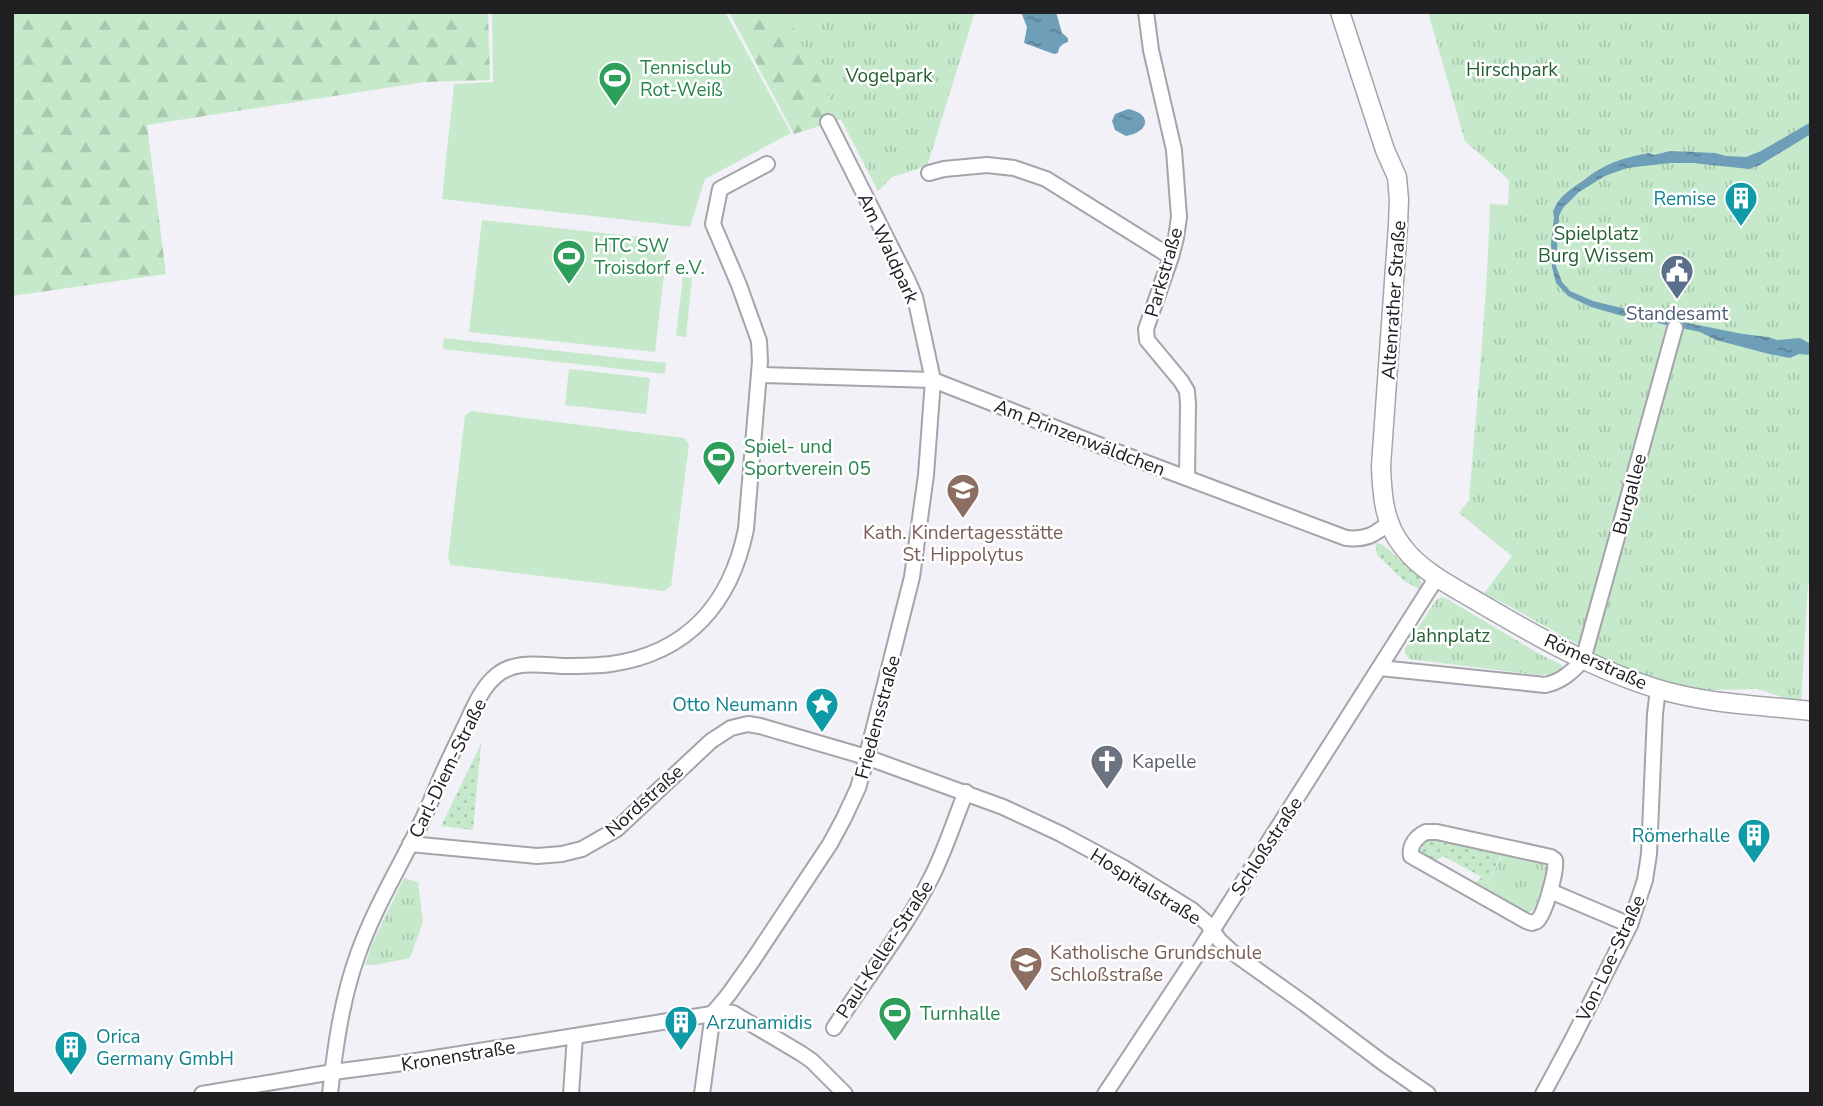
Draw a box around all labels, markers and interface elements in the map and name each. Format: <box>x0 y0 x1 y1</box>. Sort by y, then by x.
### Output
place label: Tennisclub Rot-Weiß <box>640 55 731 103</box>
park label: Hirschpark <box>1466 57 1558 83</box>
sports icon: Tennisclub Rot-Weiß <box>596 59 634 108</box>
park label: Vogelpark <box>845 63 933 89</box>
building icon: Remise <box>1722 179 1760 228</box>
place label: Remise <box>1653 186 1716 212</box>
street label: Am Waldpark <box>851 189 925 308</box>
street label: Altenrather Straße <box>1375 220 1413 381</box>
park label: Spielplatz Burg Wissem <box>1538 221 1654 269</box>
street label: Parkstraße <box>1139 224 1189 320</box>
place label: HTC SW Troisdorf e.V. <box>594 233 705 281</box>
sports icon: HTC SW Troisdorf e.V. <box>550 237 588 286</box>
public building icon: Standesamt <box>1658 252 1696 301</box>
place label: Standesamt <box>1626 301 1729 327</box>
street label: Am Prinzenwäldchen <box>990 393 1169 483</box>
place label: Spiel- und Sportverein 05 <box>744 434 871 482</box>
sports icon: Spiel- und Sportverein 05 <box>700 438 738 487</box>
street label: Burgallee <box>1607 451 1653 538</box>
school or university icon: Kath. Kindertagesstätte St. Hippolytus <box>944 471 982 520</box>
place label: Kath. Kindertagesstätte St. Hippolytus <box>863 520 1063 568</box>
park label: Jahnplatz <box>1409 623 1490 649</box>
street label: Römerstraße <box>1540 628 1651 696</box>
street label: Friedensstraße <box>849 653 907 782</box>
place icon: Otto Neumann <box>803 685 841 734</box>
place label: Otto Neumann <box>672 692 798 718</box>
street label: Carl-Diem-Straße <box>403 694 493 843</box>
church icon: Kapelle <box>1088 742 1126 791</box>
place label: Kapelle <box>1132 749 1196 775</box>
street label: Nordstraße <box>600 759 689 843</box>
street label: Schloßstraße <box>1225 792 1309 901</box>
building icon: Römerhalle <box>1735 816 1773 865</box>
place label: Römerhalle <box>1632 823 1730 849</box>
street label: Hospitalstraße <box>1085 842 1206 931</box>
street label: Paul-Keller-Straße <box>830 875 939 1024</box>
street label: Von-Loe-Straße <box>1570 891 1652 1027</box>
place label: Katholische Grundschule Schloßstraße <box>1050 940 1262 988</box>
school or university icon: Katholische Grundschule Schloßstraße <box>1007 944 1045 993</box>
sports icon: Turnhalle <box>876 994 914 1043</box>
place label: Turnhalle <box>920 1001 1000 1027</box>
building icon: Arzunamidis <box>662 1003 700 1052</box>
place label: Arzunamidis <box>706 1010 812 1036</box>
place label: Orica Germany GmbH <box>96 1024 234 1072</box>
building icon: Orica Germany GmbH <box>52 1028 90 1077</box>
street label: Kronenstraße <box>399 1034 517 1078</box>

